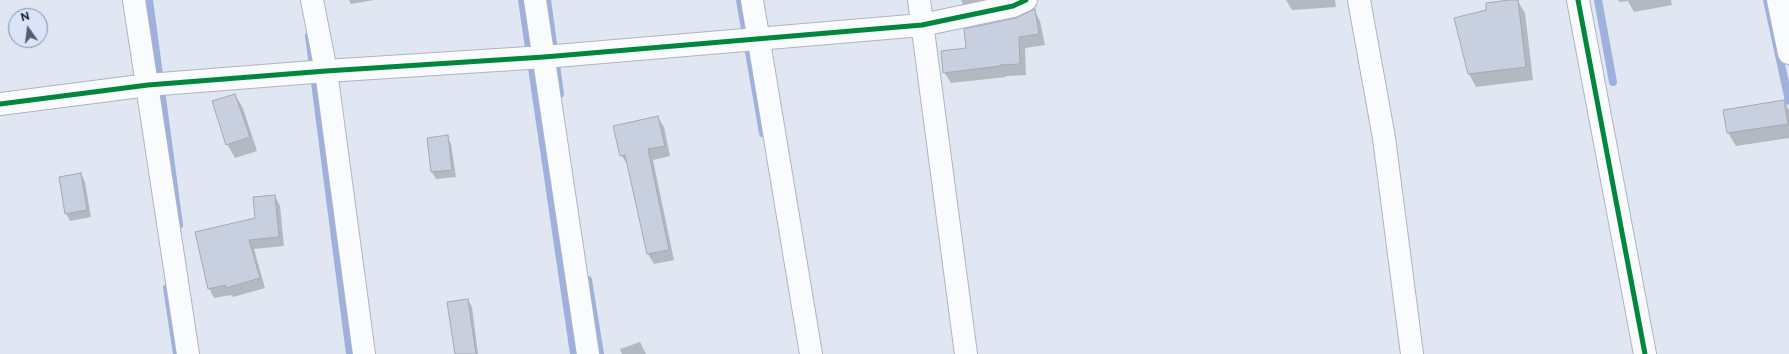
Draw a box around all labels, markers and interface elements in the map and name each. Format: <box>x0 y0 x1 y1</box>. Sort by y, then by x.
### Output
north arrow <box>8 8 48 48</box>
text: N <box>20 10 31 24</box>

